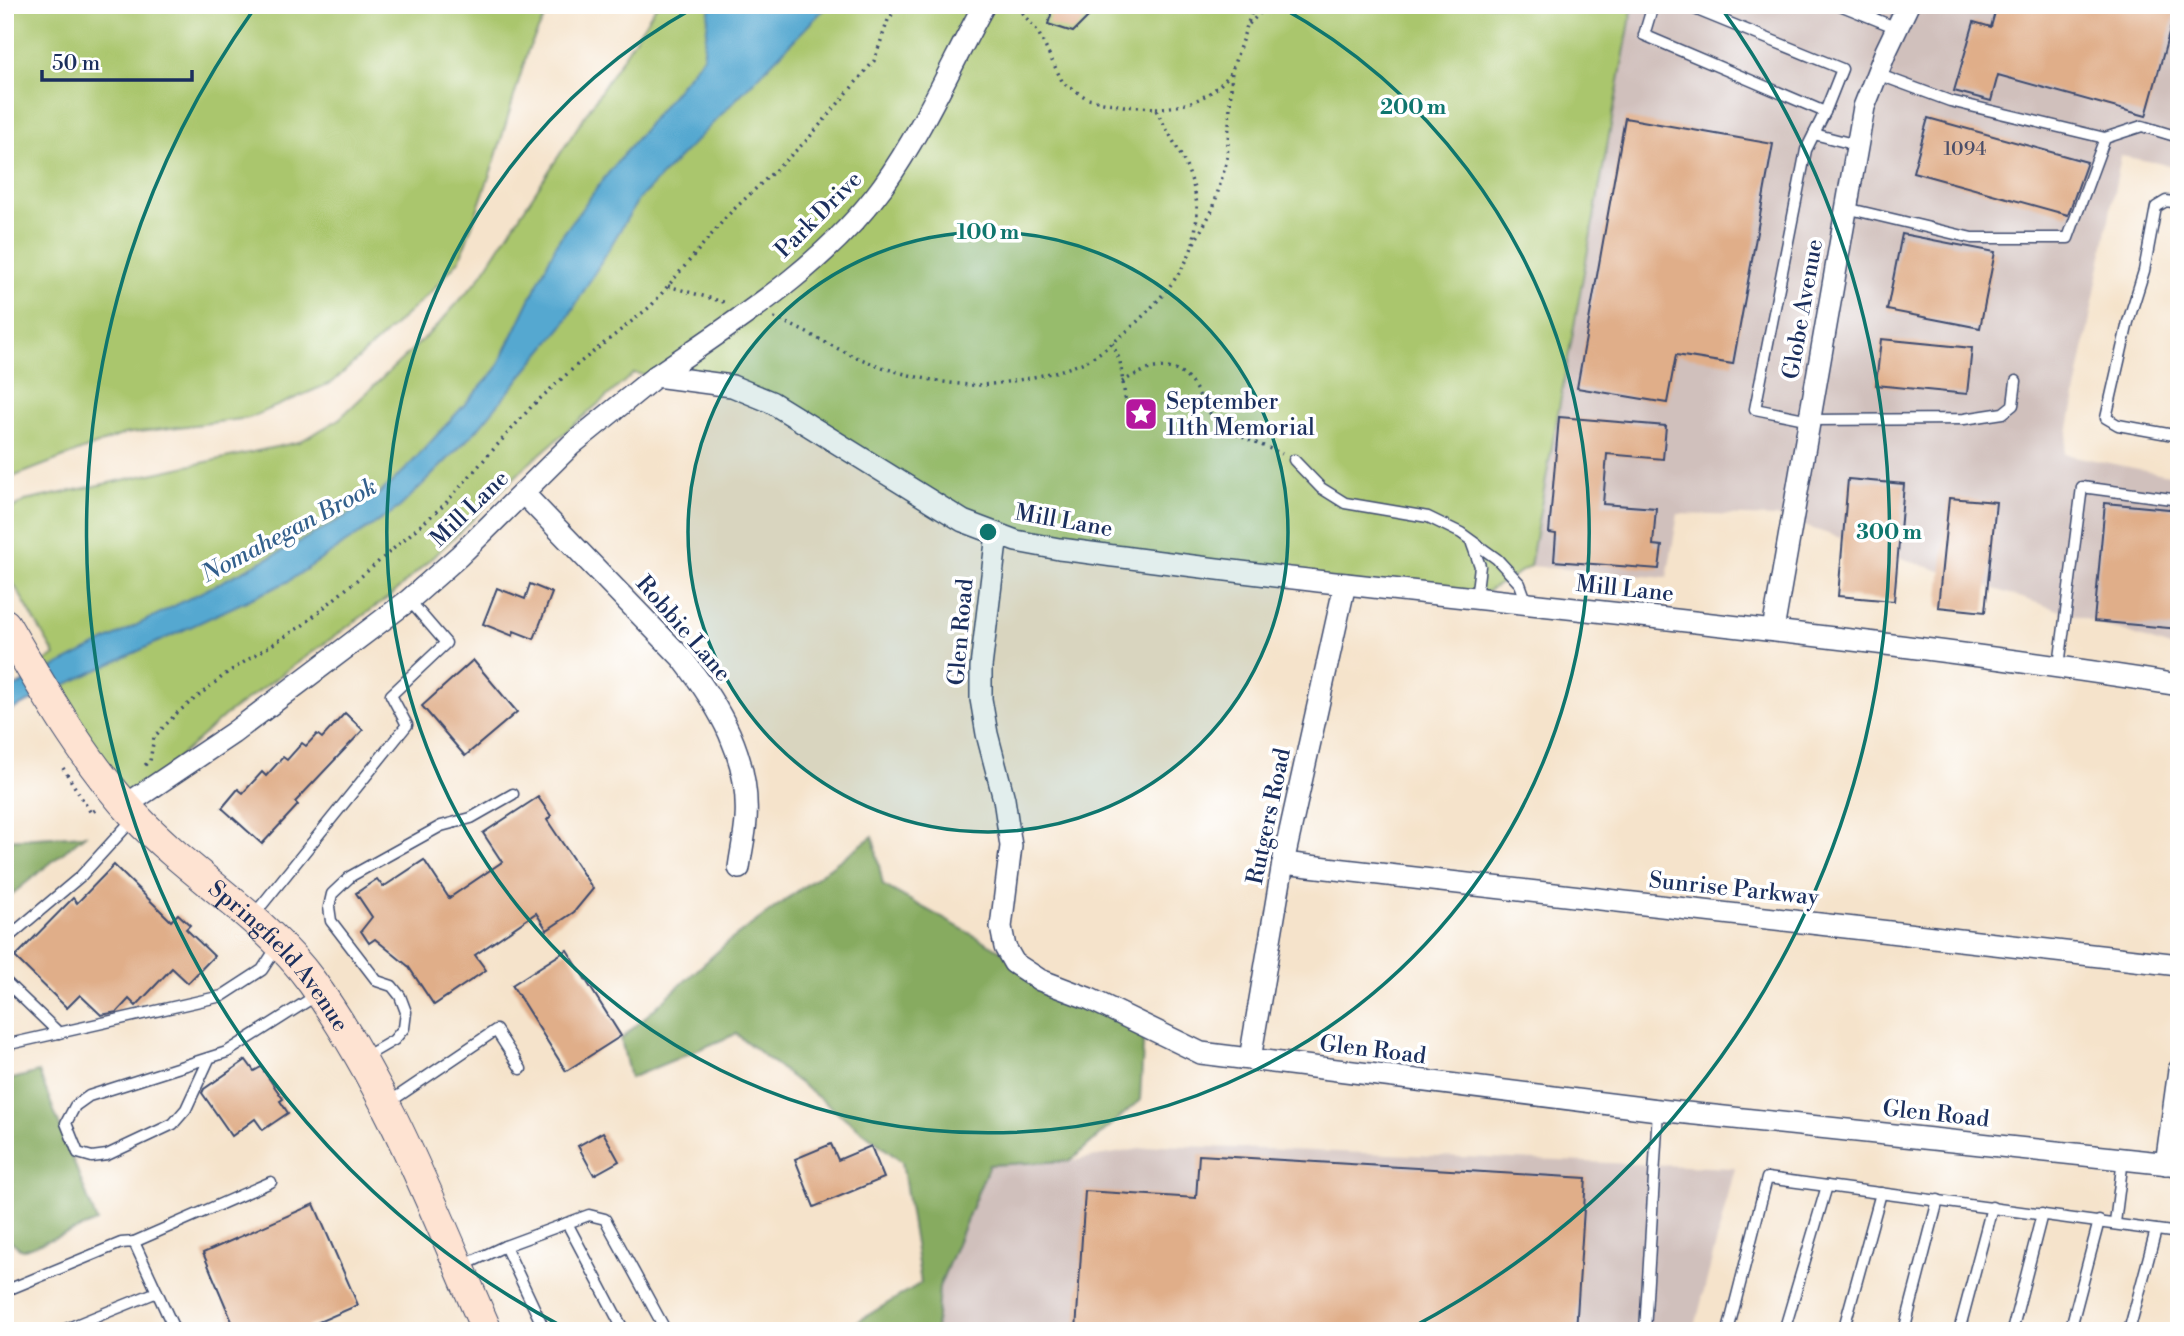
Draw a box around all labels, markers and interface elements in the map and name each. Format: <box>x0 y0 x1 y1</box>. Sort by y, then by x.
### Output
scale bar <box>42 38 192 82</box>
text: 50 m <box>52 51 100 77</box>
text: 200 m <box>1380 95 1446 121</box>
house number: 1094 <box>1944 137 1986 161</box>
street label: Park Drive <box>770 166 868 264</box>
text: 100 m <box>957 220 1019 246</box>
street label: Globe Avenue <box>1777 237 1829 382</box>
place label: September 11th Memorial <box>1166 388 1315 442</box>
place icon: September 11th Memorial <box>1122 395 1160 433</box>
street label: Mill Lane <box>425 464 515 553</box>
water label: Nomahegan Brook <box>196 472 382 590</box>
street label: Mill Lane <box>1013 499 1115 543</box>
centre of rings <box>976 520 1000 544</box>
text: 300 m <box>1856 520 1922 546</box>
street label: Robbie Lane <box>630 570 737 687</box>
street label: Mill Lane <box>1574 570 1675 608</box>
street label: Glen Road <box>942 577 980 687</box>
street label: Rutgers Road <box>1241 746 1297 887</box>
street label: Sunrise Parkway <box>1647 866 1821 912</box>
street label: Springfield Avenue <box>203 875 354 1037</box>
street label: Glen Road <box>1318 1030 1428 1070</box>
street label: Glen Road <box>1881 1094 1991 1134</box>

